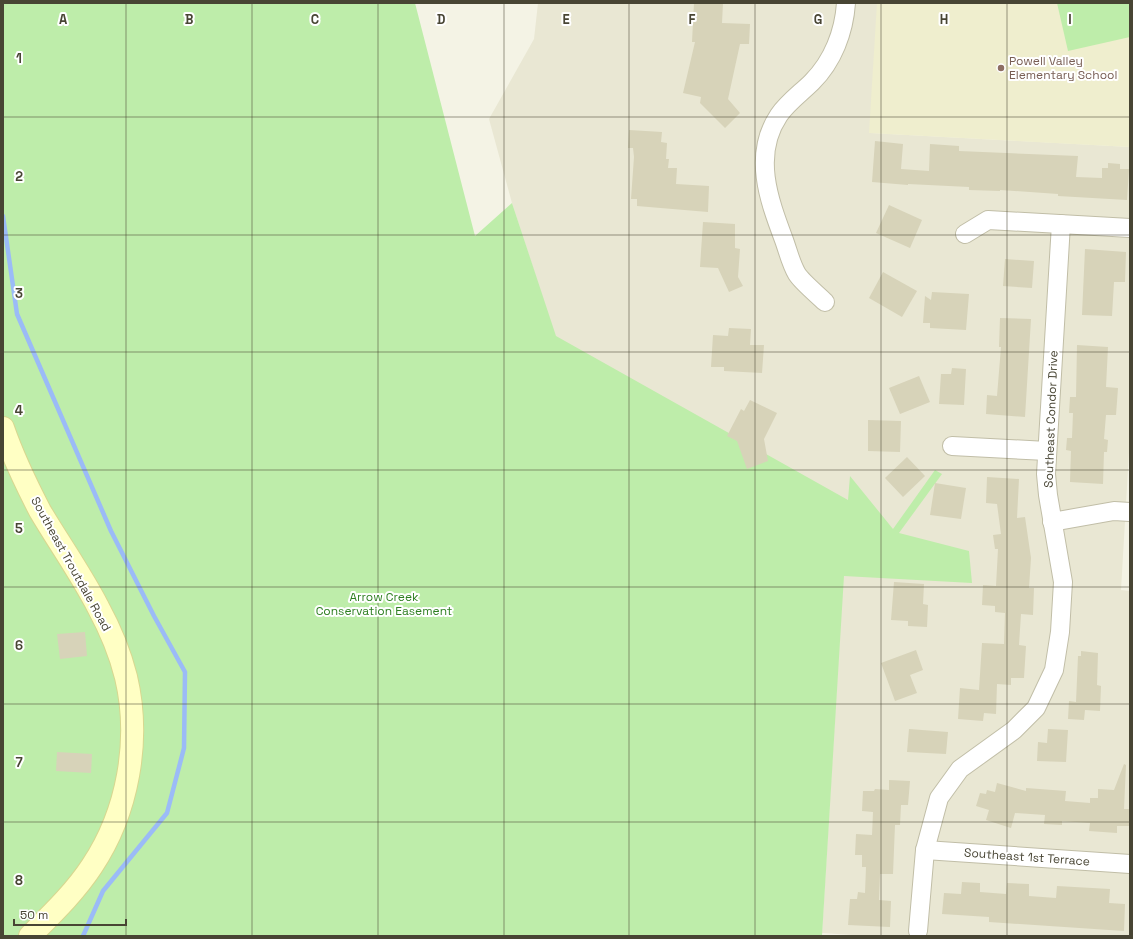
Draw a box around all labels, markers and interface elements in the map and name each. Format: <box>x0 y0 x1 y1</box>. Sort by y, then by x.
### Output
text: A <box>59 11 68 28</box>
text: B <box>185 11 194 28</box>
text: C <box>311 11 319 28</box>
text: D <box>437 11 446 28</box>
text: E <box>562 11 570 28</box>
text: F <box>689 11 696 28</box>
text: G <box>814 11 822 28</box>
text: H <box>940 11 948 28</box>
text: I <box>1068 11 1072 28</box>
text: 1 <box>16 50 22 67</box>
place label: Powell Valley Elementary School <box>1009 53 1117 83</box>
marker: Powell Valley Elementary School <box>996 63 1006 73</box>
text: 2 <box>15 168 23 185</box>
text: 3 <box>15 285 23 302</box>
street label: Southeast Condor Drive <box>1041 350 1061 488</box>
text: 4 <box>15 402 23 419</box>
street label: Southeast Troutdale Road <box>27 494 115 634</box>
text: 5 <box>15 520 23 537</box>
park label: Arrow Creek Conservation Easement <box>316 589 452 619</box>
text: 6 <box>15 637 23 654</box>
text: 7 <box>15 754 23 771</box>
street label: Southeast 1st Terrace <box>964 845 1090 869</box>
text: 8 <box>15 872 23 889</box>
scale bar <box>14 901 126 927</box>
text: 50 m <box>20 907 48 923</box>

